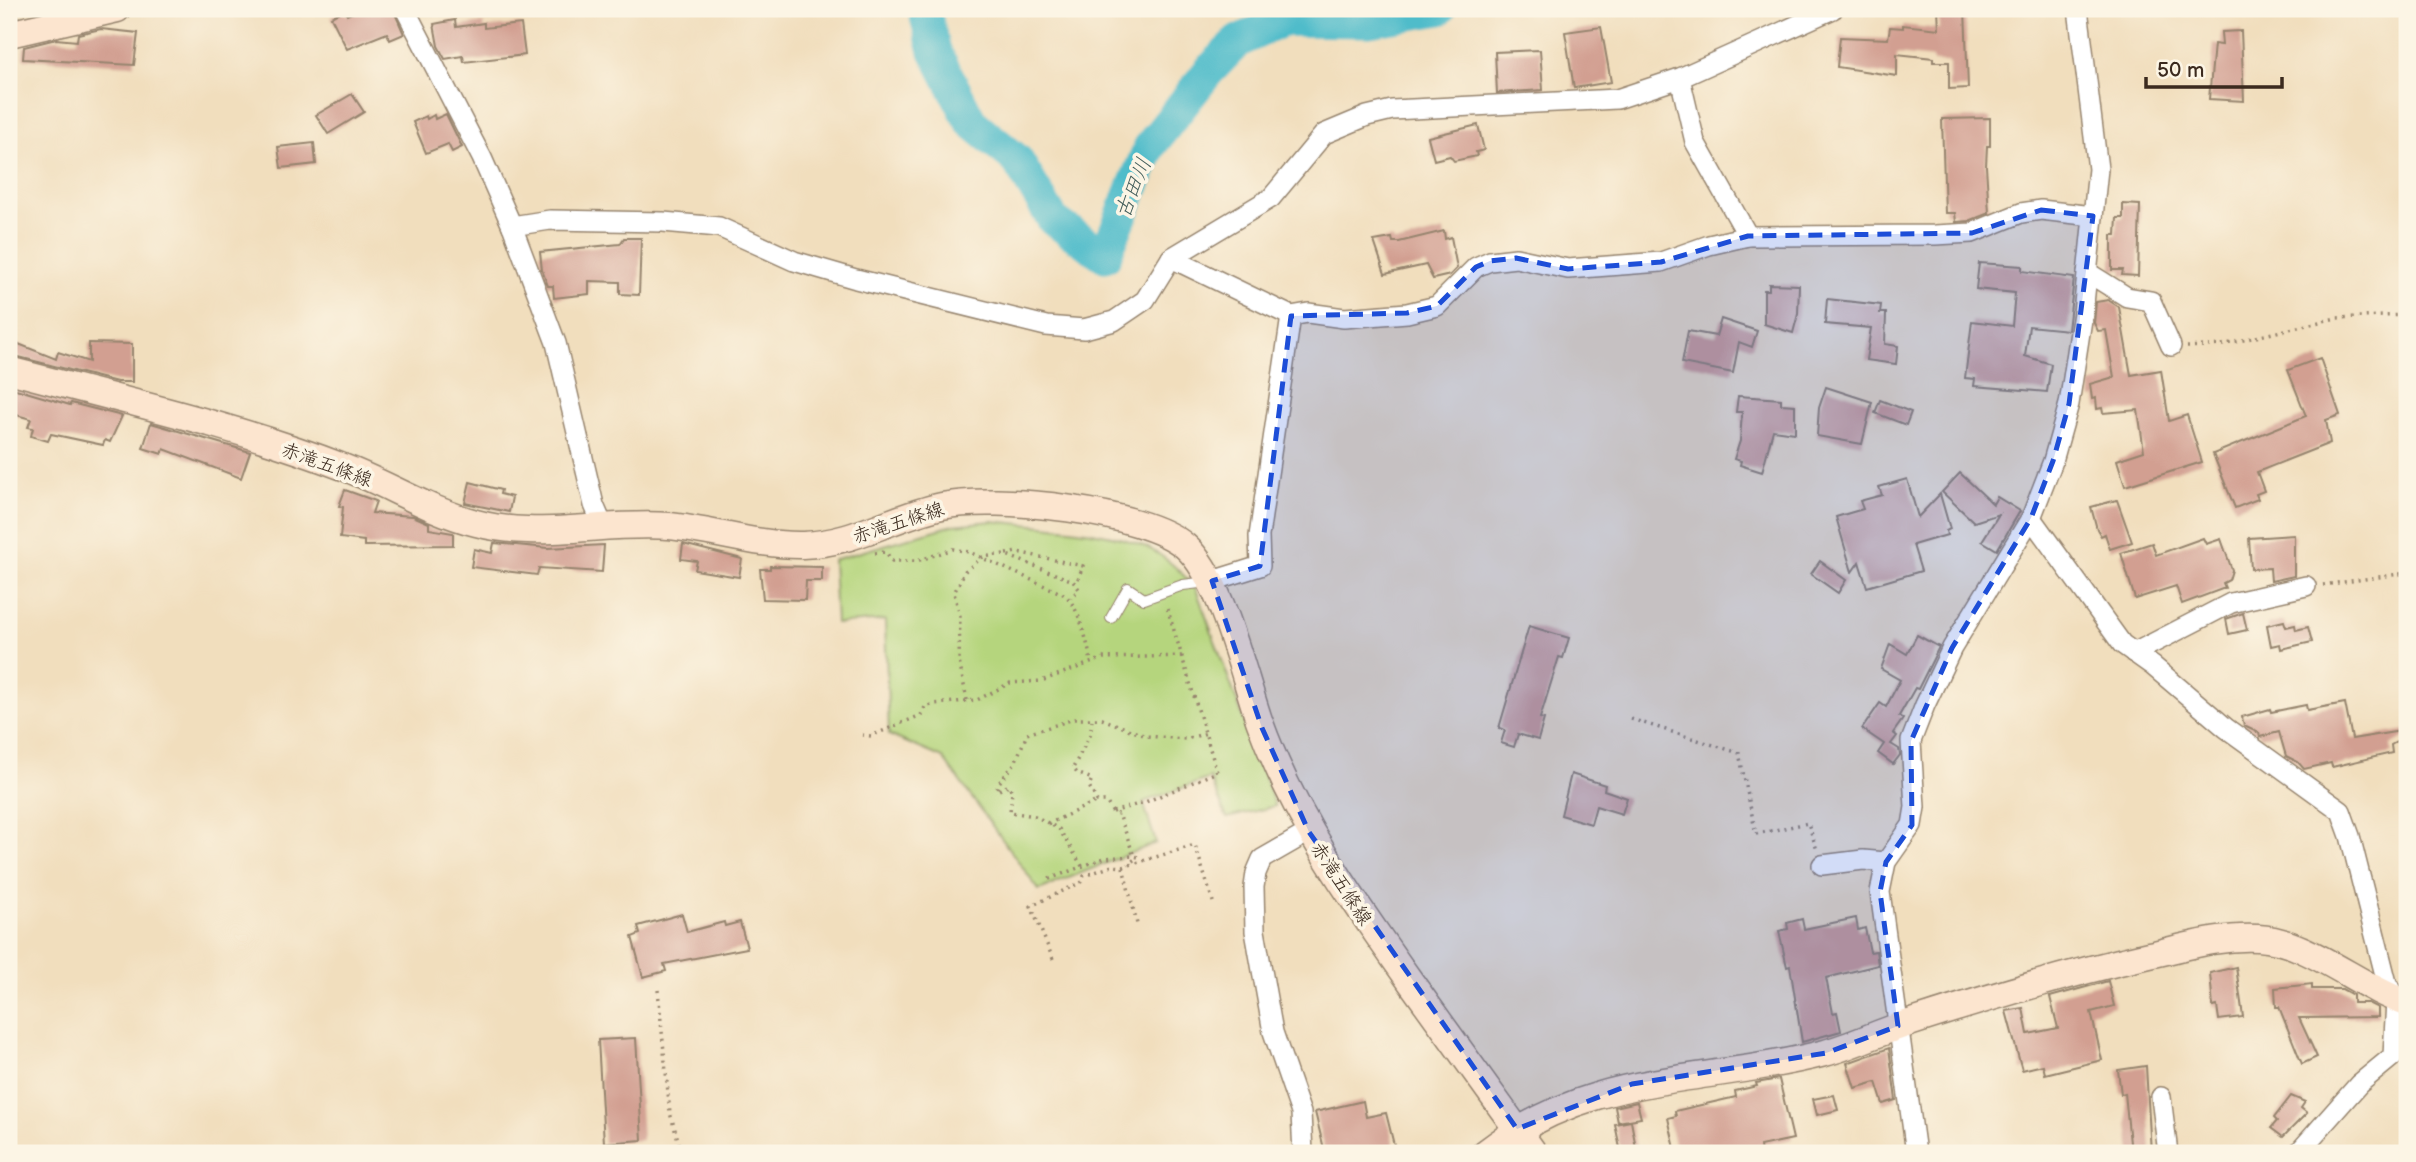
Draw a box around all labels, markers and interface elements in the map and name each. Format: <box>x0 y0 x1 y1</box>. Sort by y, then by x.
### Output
scale bar <box>2146 46 2283 90</box>
text: 50 m <box>2157 58 2204 83</box>
water label: 古田川 <box>1110 154 1157 222</box>
street label: 赤滝五條線 <box>278 438 375 492</box>
street label: 赤滝五條線 <box>850 498 947 549</box>
street label: 赤滝五條線 <box>1305 838 1376 930</box>

